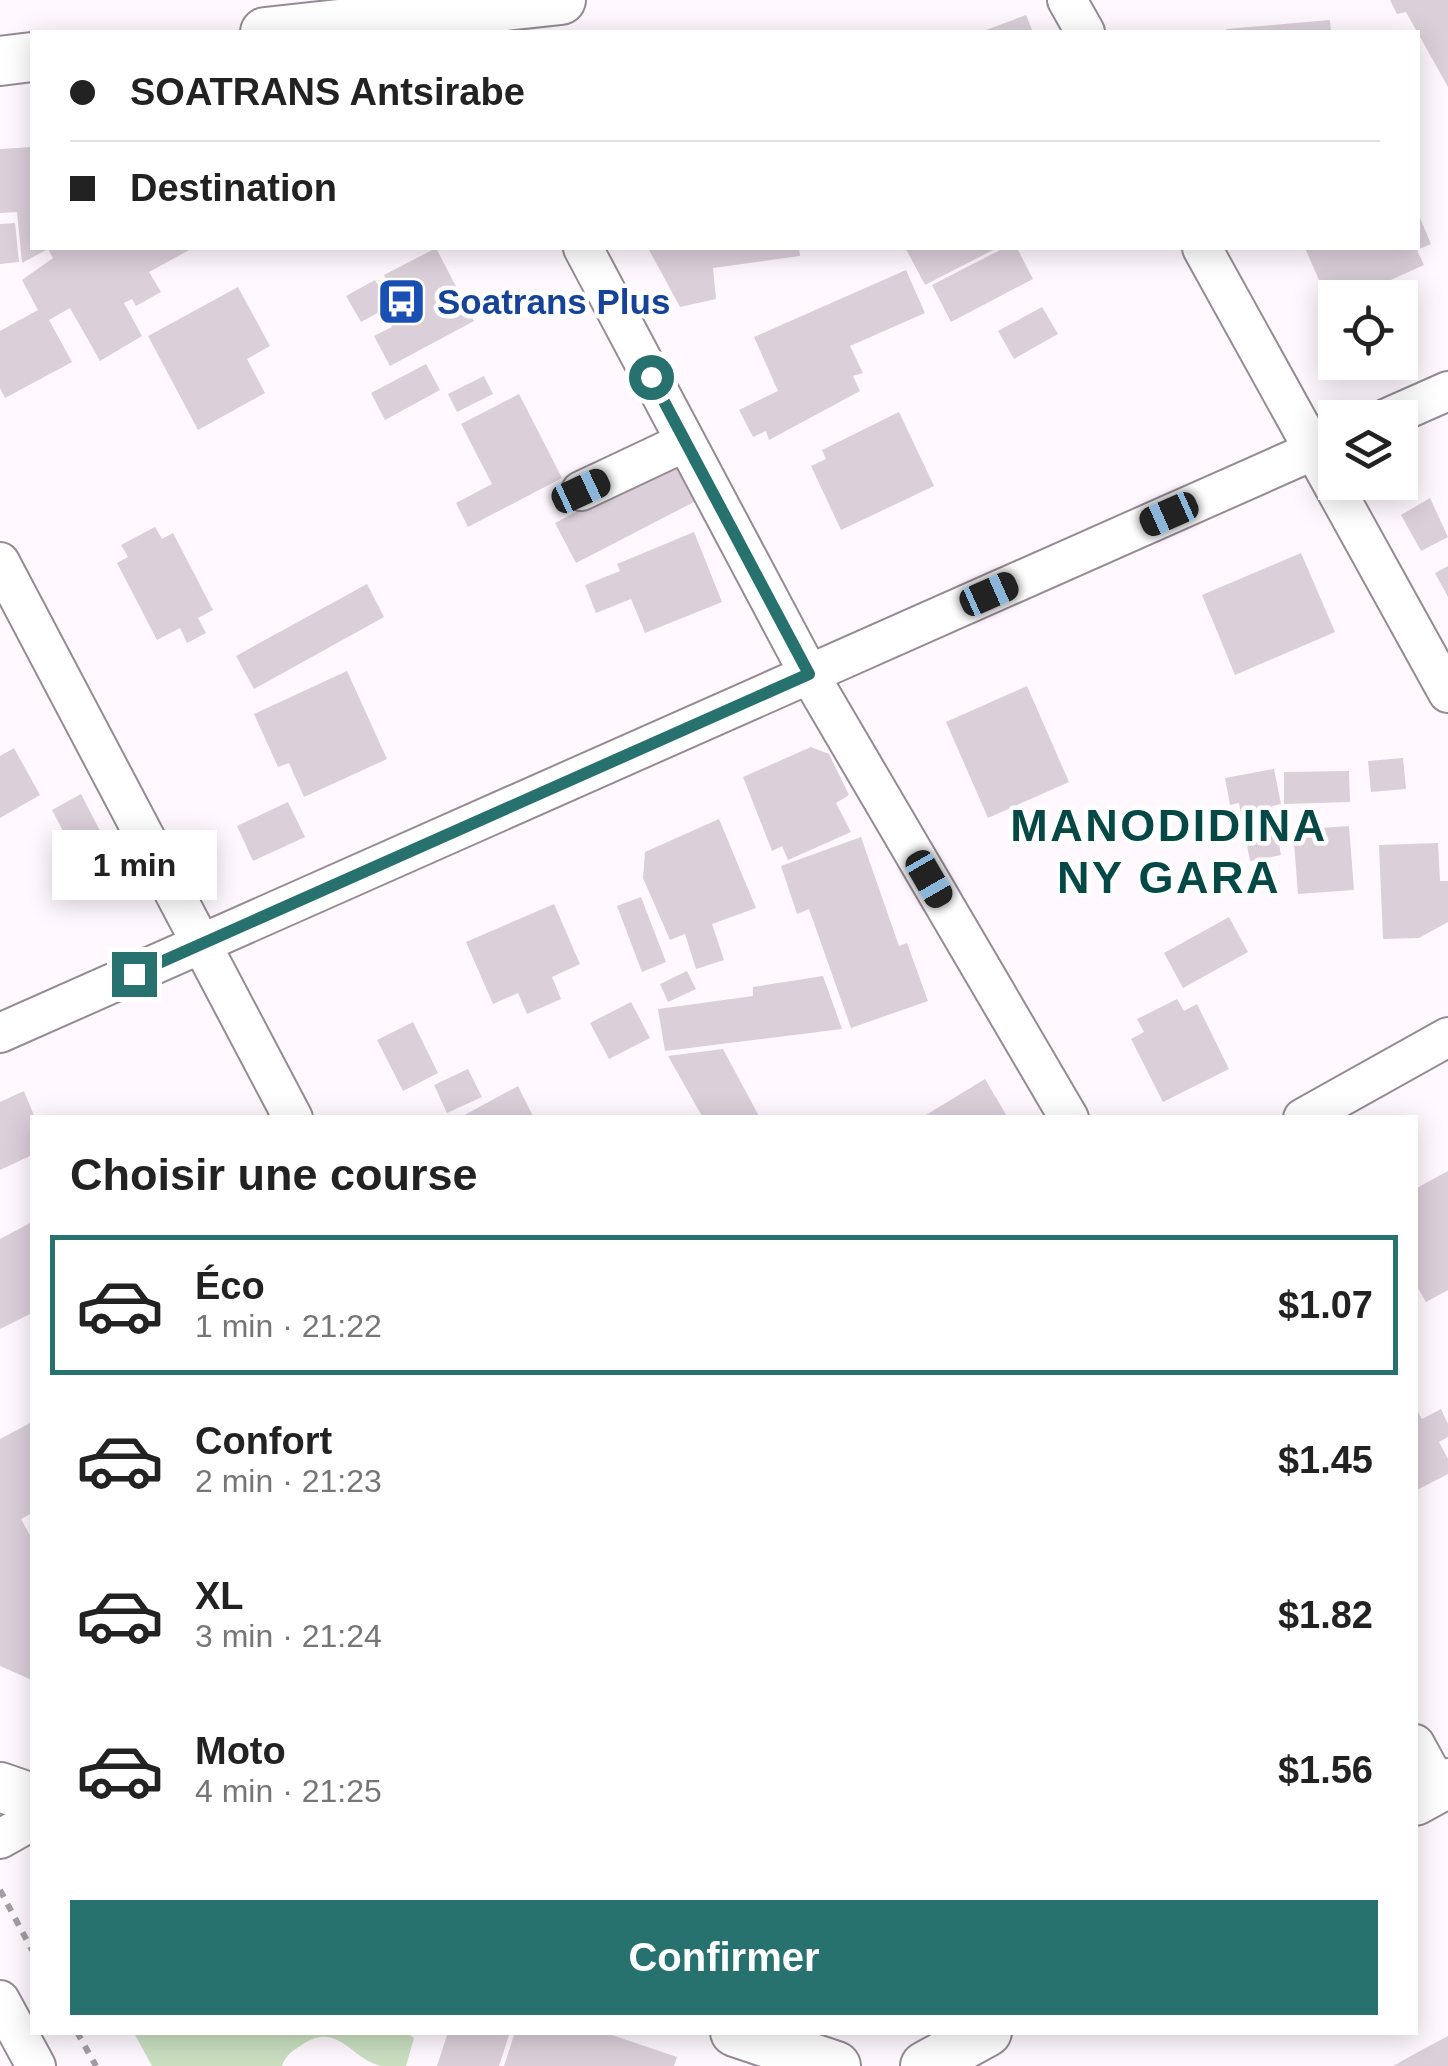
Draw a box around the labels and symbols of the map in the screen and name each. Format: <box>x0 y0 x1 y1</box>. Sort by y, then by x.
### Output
bus stop icon: Soatrans Plus <box>376 275 428 327</box>
place label: Soatrans Plus <box>437 282 670 321</box>
route start <box>629 355 674 400</box>
car <box>547 465 615 517</box>
car <box>1135 488 1203 540</box>
car <box>955 568 1023 620</box>
district label: MANODIDINA NY GARA <box>1010 800 1328 903</box>
callout: 1 min <box>52 829 216 899</box>
car <box>901 846 957 912</box>
route end <box>112 952 157 997</box>

